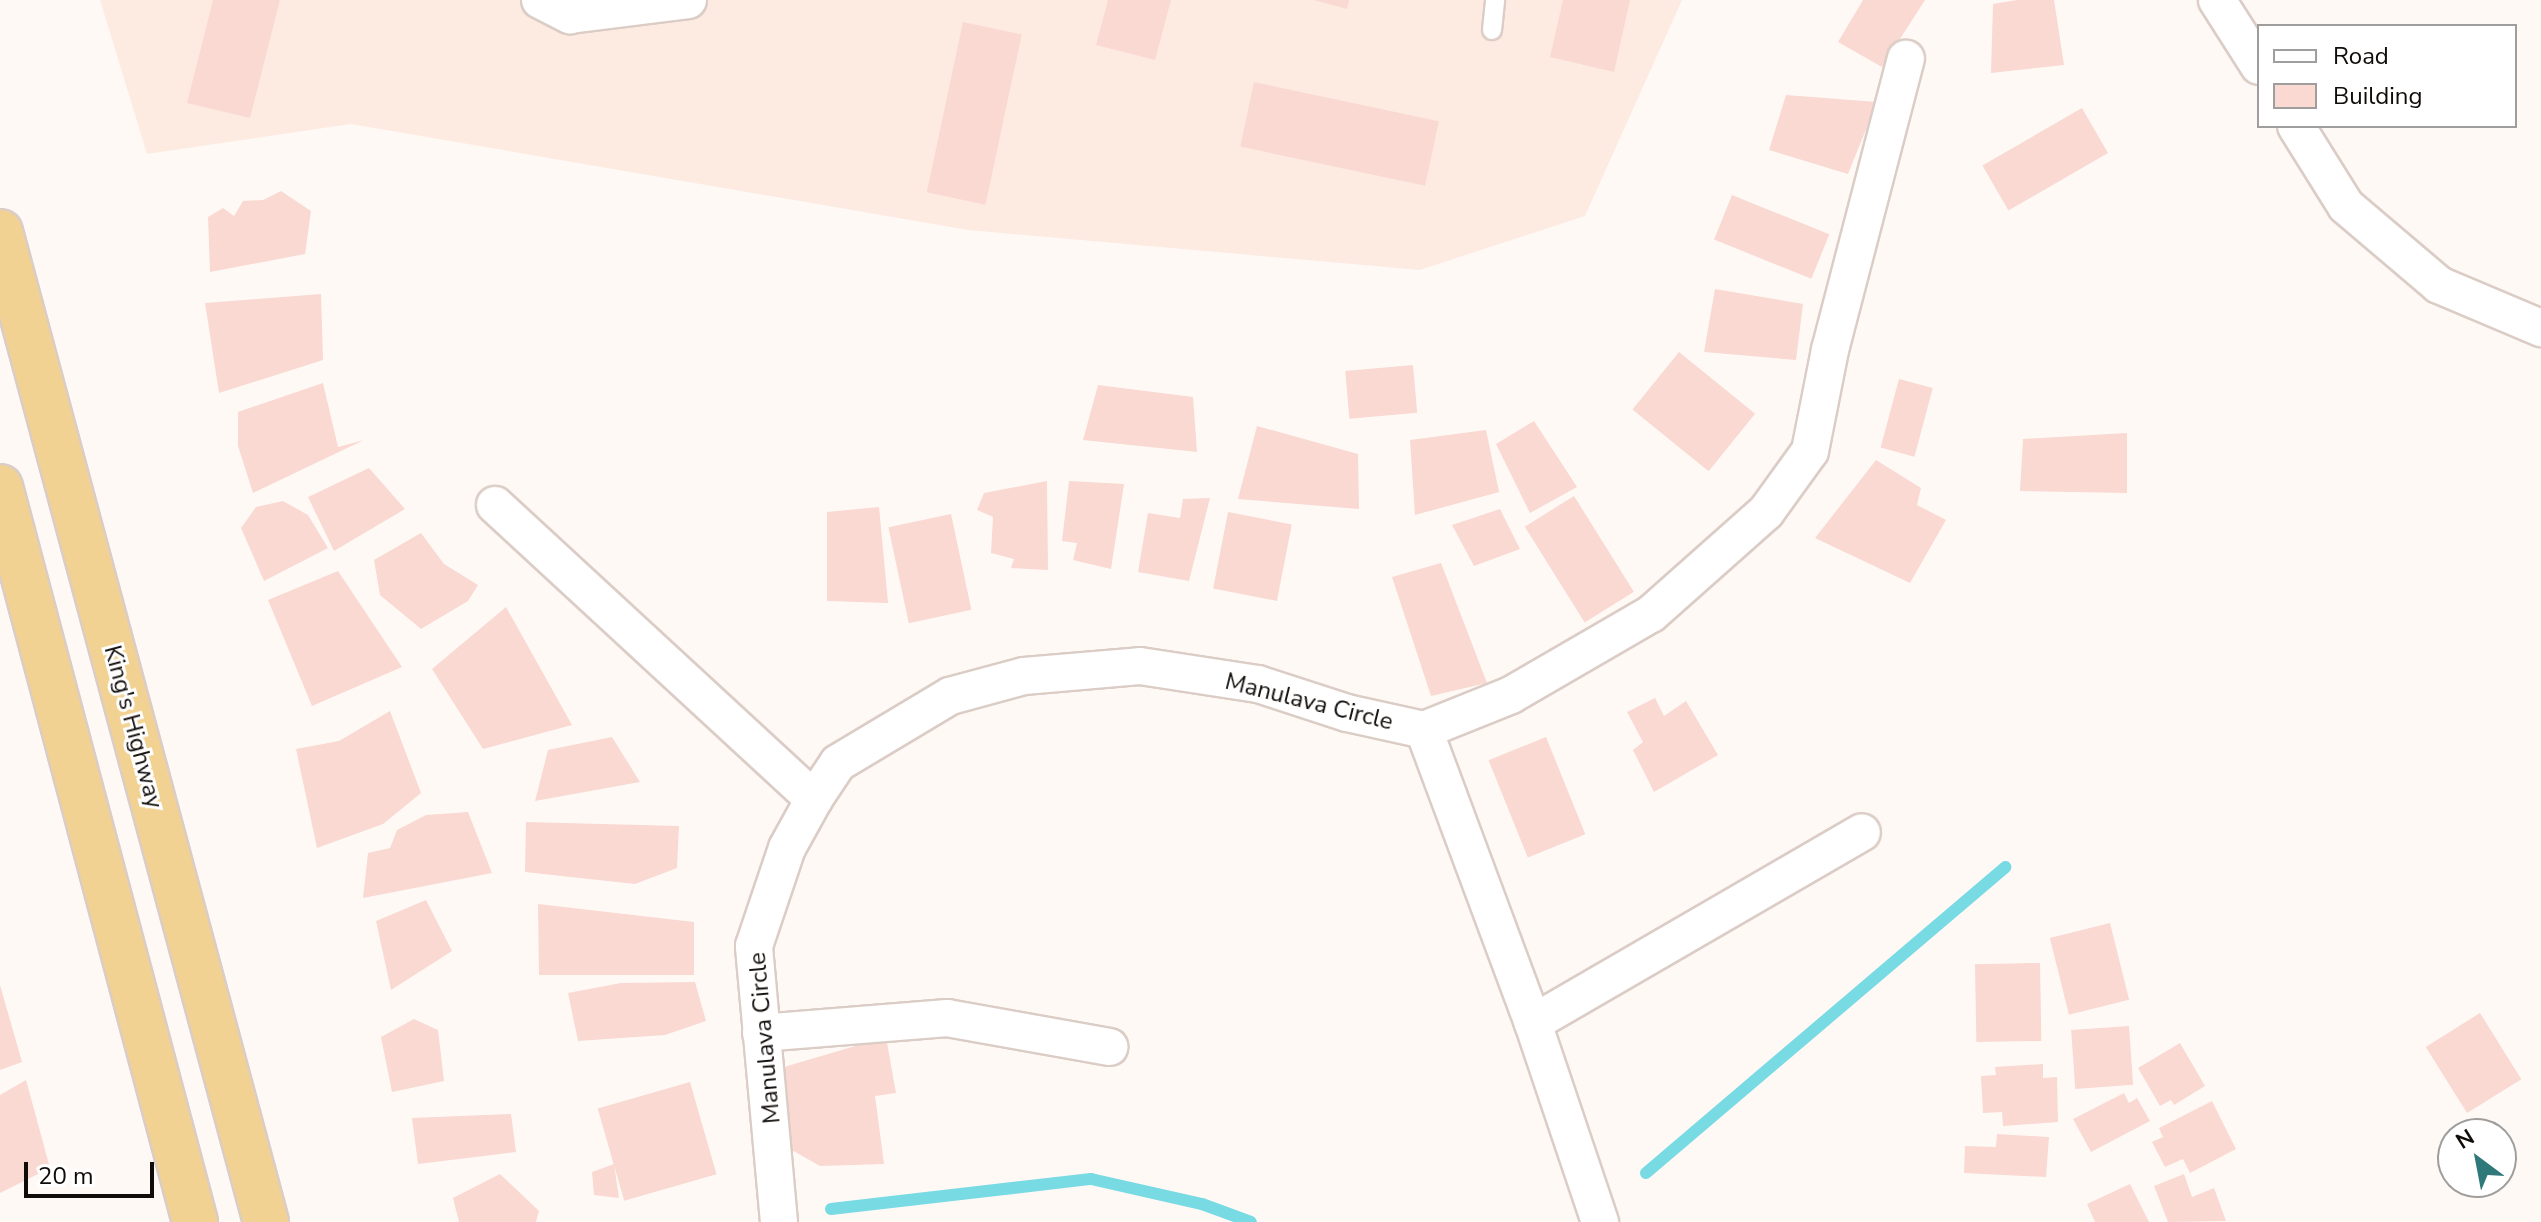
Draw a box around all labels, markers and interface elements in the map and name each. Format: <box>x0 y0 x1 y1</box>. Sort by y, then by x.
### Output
legend <box>2257 24 2517 128</box>
text: Road <box>2333 40 2389 72</box>
text: Building <box>2333 80 2423 112</box>
street label: King's Highway <box>97 642 169 812</box>
street label: Manulava Circle <box>1222 667 1396 737</box>
street label: Manulava Circle <box>743 951 787 1125</box>
north arrow <box>2437 1118 2517 1198</box>
text: N <box>2450 1122 2480 1156</box>
scale bar <box>28 1146 158 1196</box>
text: 20 m <box>38 1160 94 1192</box>

